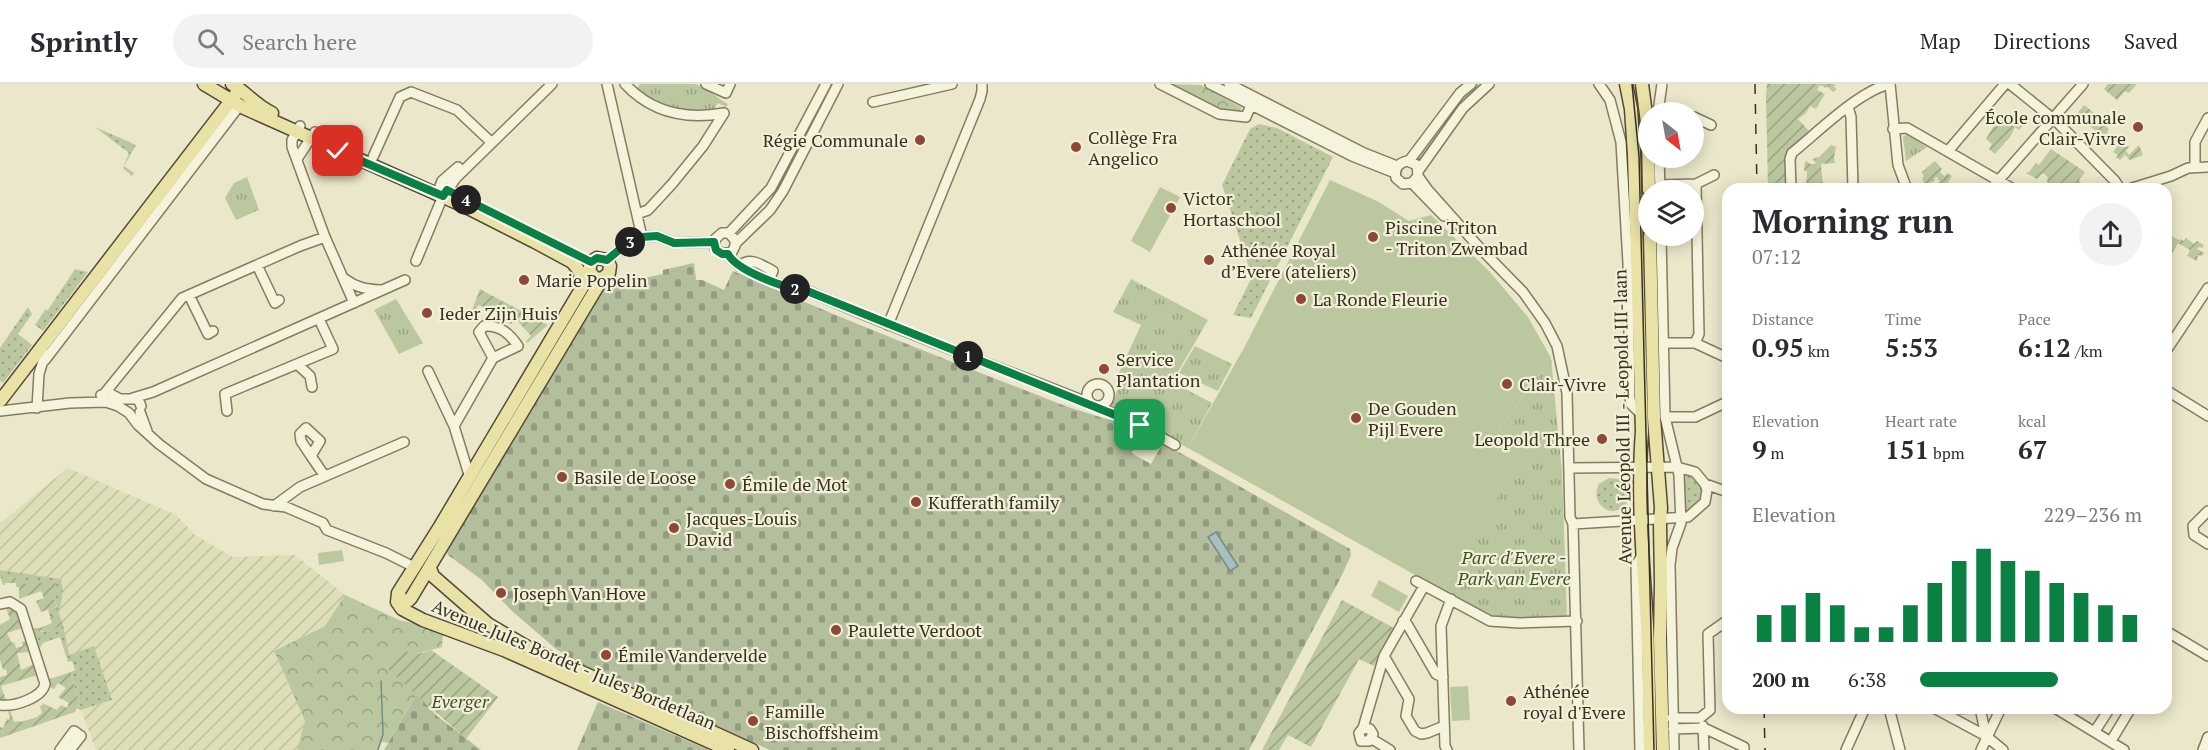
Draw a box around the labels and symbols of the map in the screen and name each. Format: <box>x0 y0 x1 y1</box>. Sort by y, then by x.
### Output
north arrow <box>1638 102 1704 168</box>
place label: École communale Clair-Vivre <box>1985 105 2126 150</box>
marker: École communale Clair-Vivre <box>2131 120 2145 134</box>
pin <box>312 125 363 176</box>
place label: Collège Fra Angelico <box>1088 125 1178 170</box>
place label: Régie Communale <box>763 128 908 152</box>
marker: Régie Communale <box>913 133 927 147</box>
marker: Collège Fra Angelico <box>1069 140 1083 154</box>
pin: 4 <box>451 185 481 215</box>
place label: Victor Hortaschool <box>1183 186 1281 231</box>
marker: Victor Hortaschool <box>1164 201 1178 215</box>
place label: Piscine Triton - Triton Zwembad <box>1385 215 1528 260</box>
pin: 3 <box>615 227 645 257</box>
marker: Piscine Triton - Triton Zwembad <box>1366 230 1380 244</box>
place label: Athénée Royal d’Evere (ateliers) <box>1221 238 1357 283</box>
marker: Athénée Royal d’Evere (ateliers) <box>1202 253 1216 267</box>
place label: Marie Popelin <box>536 268 648 292</box>
street label: Avenue Léopold III - Leopold III-laan <box>1607 269 1637 565</box>
marker: Marie Popelin <box>517 273 531 287</box>
pin: 2 <box>780 274 810 304</box>
place label: La Ronde Fleurie <box>1313 287 1448 311</box>
marker: La Ronde Fleurie <box>1294 292 1308 306</box>
place label: Ieder Zijn Huis <box>439 301 558 325</box>
marker: Ieder Zijn Huis <box>420 306 434 320</box>
pin: 1 <box>953 341 983 371</box>
place label: Service Plantation <box>1116 347 1201 392</box>
marker: Service Plantation <box>1097 362 1111 376</box>
place label: Clair-Vivre <box>1519 372 1606 396</box>
marker: Clair-Vivre <box>1500 377 1514 391</box>
place label: De Gouden Pijl Evere <box>1368 396 1457 441</box>
pin <box>1114 399 1165 450</box>
marker: De Gouden Pijl Evere <box>1349 411 1363 425</box>
place label: Leopold Three <box>1474 427 1590 451</box>
marker: Leopold Three <box>1595 432 1609 446</box>
place label: Basile de Loose <box>574 465 696 489</box>
marker: Basile de Loose <box>555 470 569 484</box>
place label: Émile de Mot <box>742 472 848 496</box>
marker: Émile de Mot <box>723 477 737 491</box>
place label: Kufferath family <box>928 490 1060 514</box>
marker: Kufferath family <box>909 495 923 509</box>
place label: Jacques-Louis David <box>686 506 797 551</box>
marker: Jacques-Louis David <box>667 521 681 535</box>
park label: Parc d'Evere - Park van Evere <box>1456 545 1571 590</box>
place label: Joseph Van Hove <box>513 581 646 605</box>
marker: Joseph Van Hove <box>494 586 508 600</box>
street label: Avenue Jules Bordet - Jules Bordetlaan <box>428 593 720 735</box>
place label: Paulette Verdoot <box>848 618 982 642</box>
marker: Paulette Verdoot <box>829 623 843 637</box>
place label: Émile Vandervelde <box>618 643 767 667</box>
marker: Émile Vandervelde <box>599 648 613 662</box>
place label: Athénée royal d'Evere <box>1523 679 1626 724</box>
park label: Everger <box>430 689 490 713</box>
marker: Athénée royal d'Evere <box>1504 694 1518 708</box>
place label: Famille Bischoffsheim <box>765 699 879 744</box>
marker: Famille Bischoffsheim <box>746 714 760 728</box>

